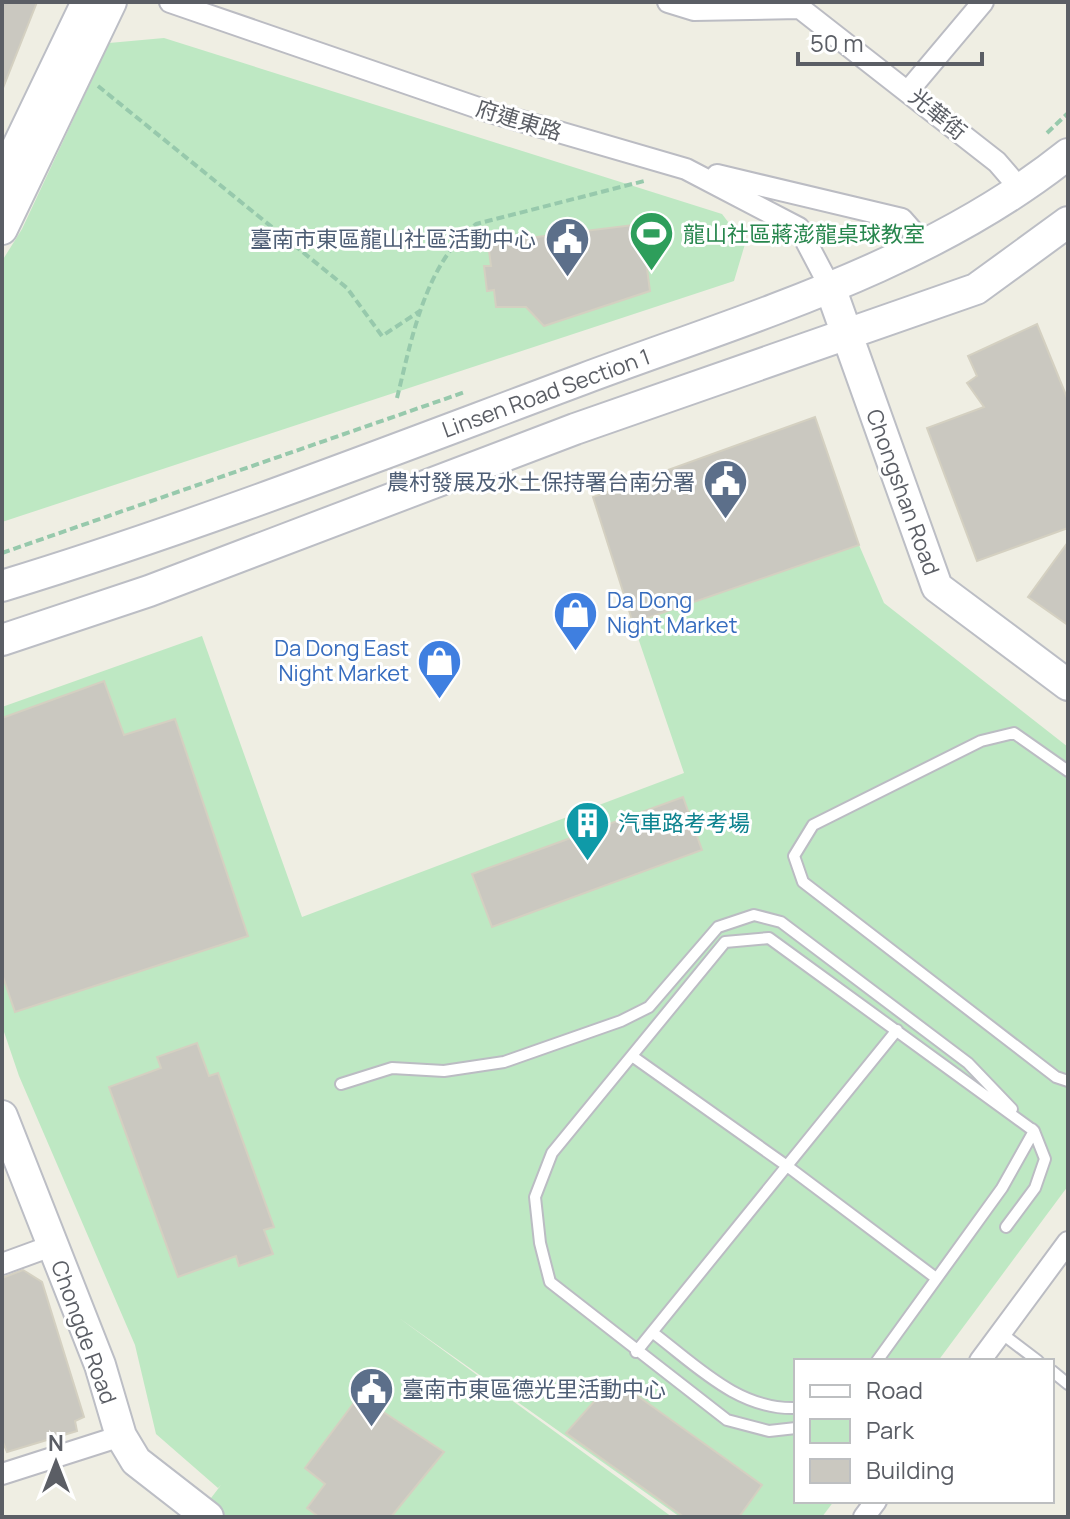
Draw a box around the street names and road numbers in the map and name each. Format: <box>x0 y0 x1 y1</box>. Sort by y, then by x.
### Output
street label: 光華街 <box>903 82 973 146</box>
street label: 府連東路 <box>473 93 565 147</box>
street label: Linsen Road Section 1 <box>438 341 654 445</box>
street label: Chongshan Road <box>859 405 947 579</box>
street label: Chongde Road <box>44 1256 124 1408</box>

